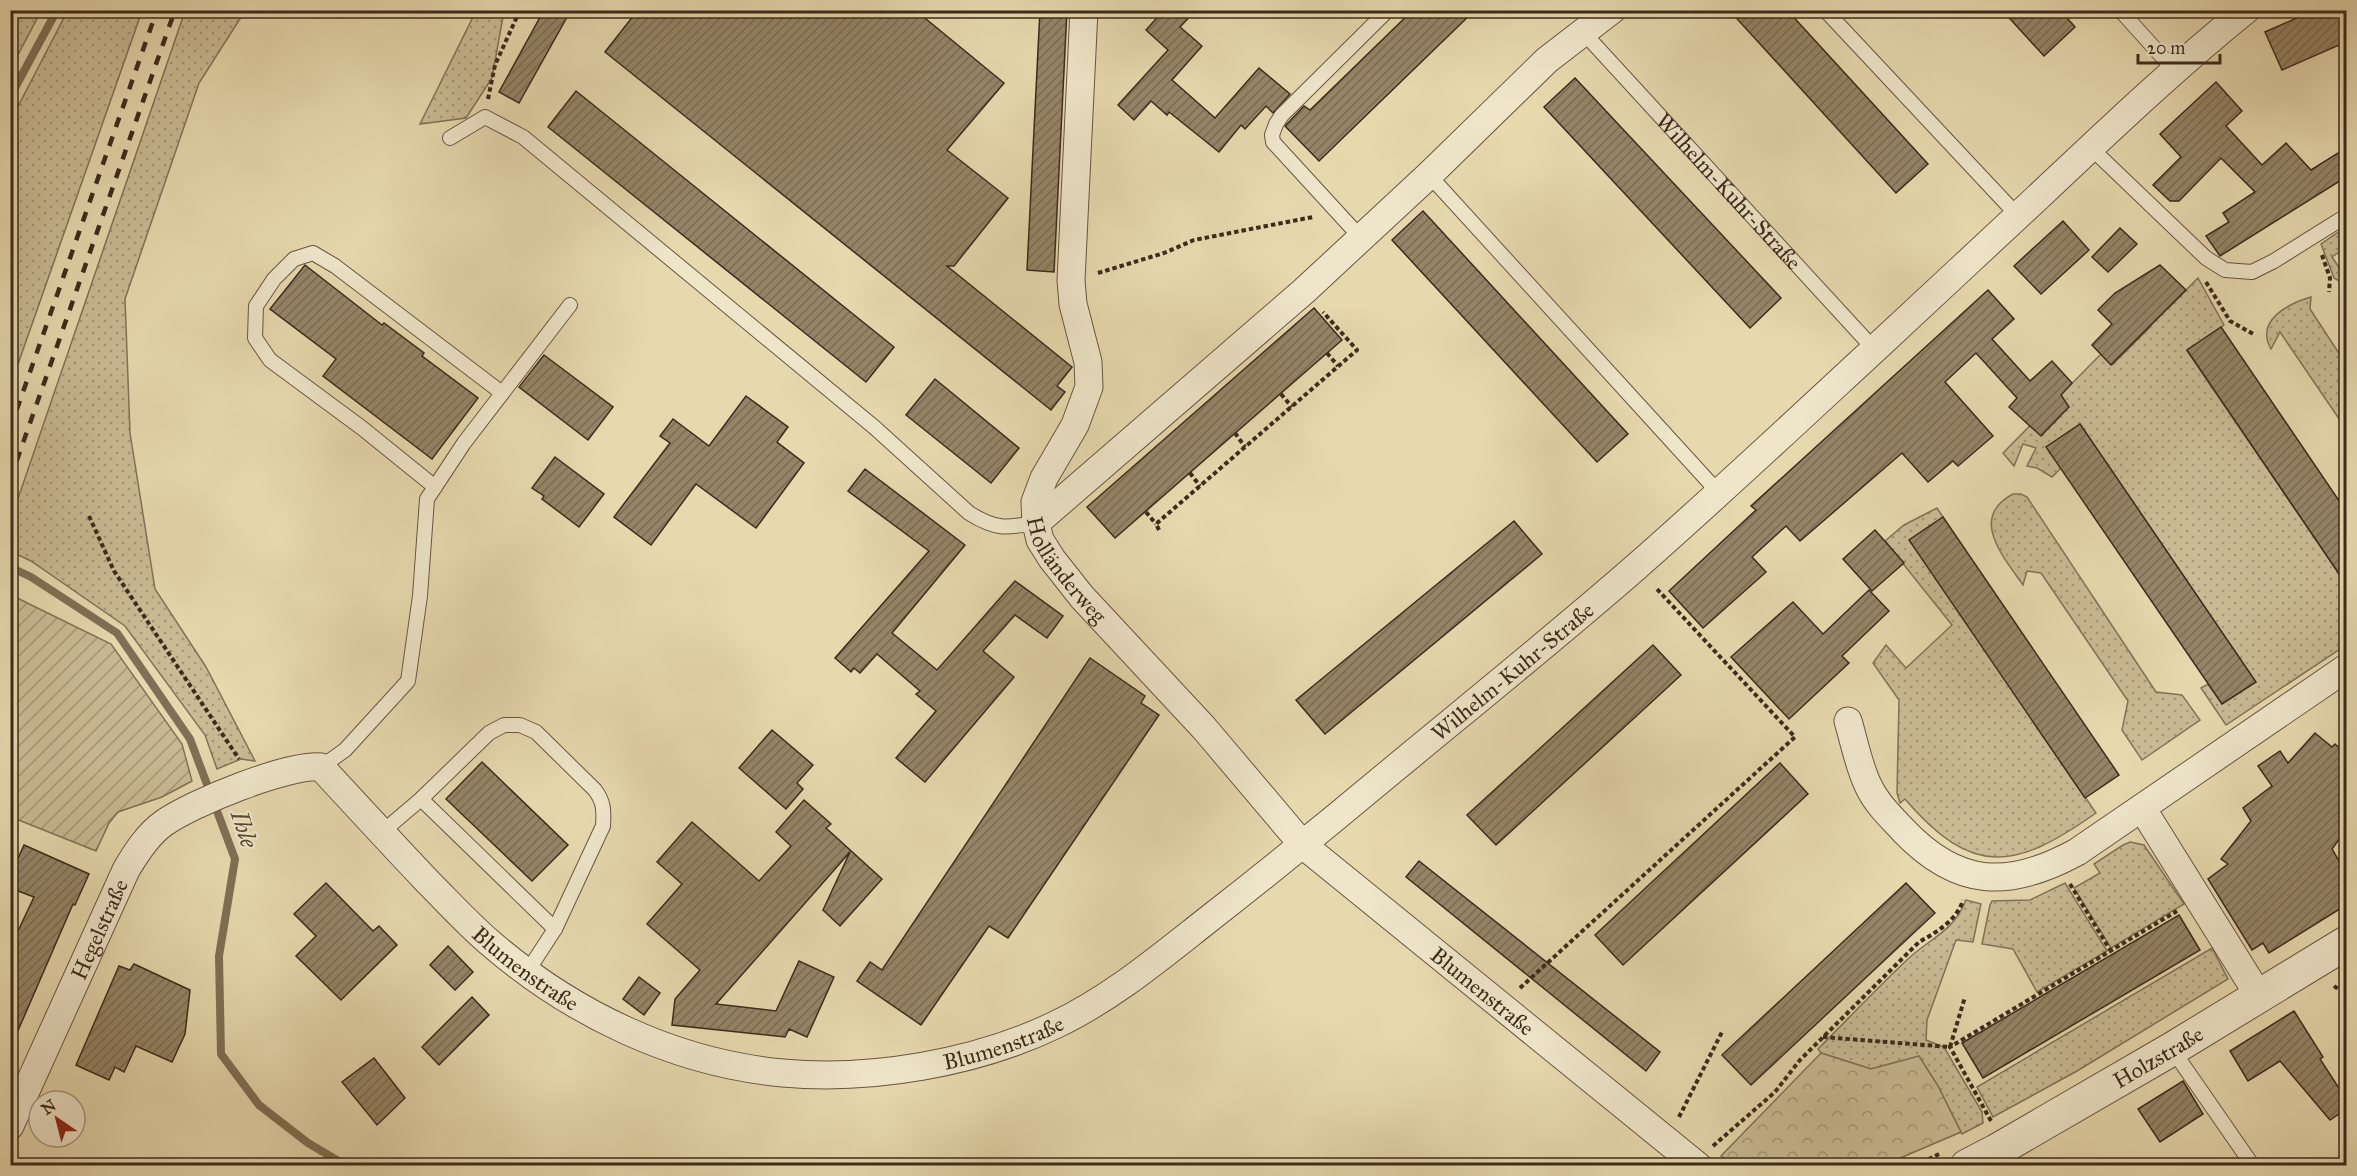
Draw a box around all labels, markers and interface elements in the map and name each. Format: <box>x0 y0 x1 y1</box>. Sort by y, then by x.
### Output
scale bar <box>2138 27 2220 65</box>
text: 20 m <box>2147 37 2185 59</box>
street label: Wilhelm-Kuhr-Straße <box>1650 108 1807 275</box>
street label: Holländerweg <box>1021 514 1113 629</box>
street label: Wilhelm-Kuhr-Straße <box>1426 596 1599 747</box>
water label: Ihle <box>224 806 264 852</box>
street label: Hegelstraße <box>65 875 134 984</box>
street label: Blumenstraße <box>466 921 583 1017</box>
street label: Blumenstraße <box>1425 941 1540 1041</box>
street label: Blumenstraße <box>941 1010 1068 1076</box>
street label: Holzstraße <box>2108 1020 2208 1094</box>
north arrow <box>27 1089 87 1149</box>
text: N <box>38 1095 60 1119</box>

